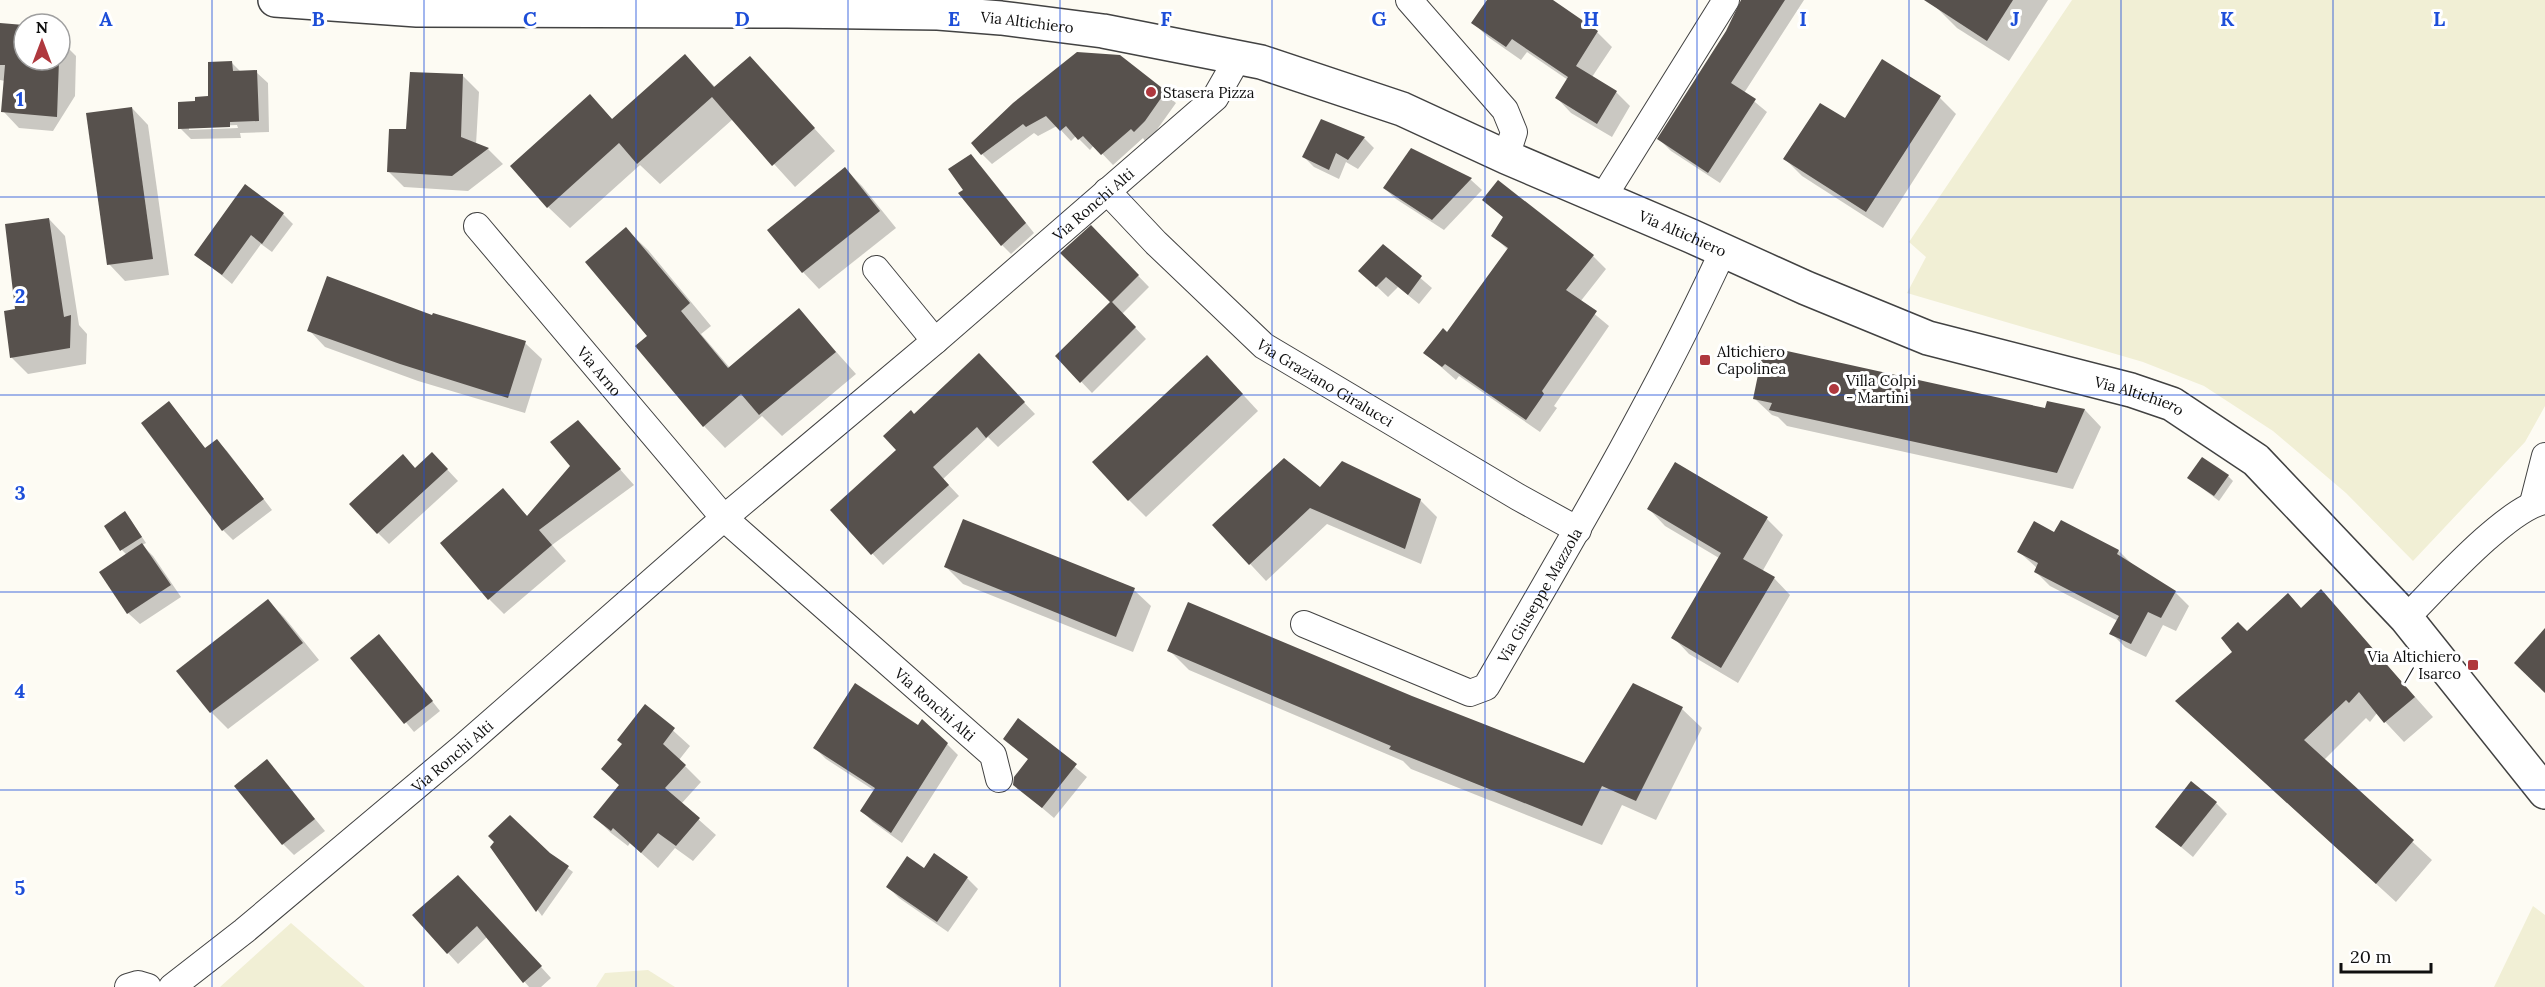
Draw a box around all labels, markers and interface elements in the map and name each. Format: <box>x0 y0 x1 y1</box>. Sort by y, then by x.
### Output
text: A <box>99 6 113 31</box>
text: B <box>311 6 325 31</box>
text: C <box>523 6 537 31</box>
text: D <box>734 6 750 31</box>
text: E <box>948 6 960 31</box>
text: F <box>1160 6 1172 31</box>
text: G <box>1371 6 1387 31</box>
text: H <box>1583 6 1599 31</box>
text: I <box>1799 6 1807 31</box>
text: J <box>2010 6 2020 31</box>
text: K <box>2220 6 2235 31</box>
text: L <box>2433 6 2445 31</box>
street label: Via Altichiero <box>979 7 1075 37</box>
north arrow <box>12 12 72 72</box>
text: N <box>36 17 48 37</box>
place label: Stasera Pizza <box>1163 83 1255 102</box>
marker: Stasera Pizza <box>1144 85 1158 99</box>
text: 1 <box>16 86 24 111</box>
street label: Via Ronchi Alti <box>1048 164 1137 245</box>
street label: Via Altichiero <box>1635 205 1730 260</box>
text: 2 <box>15 283 25 308</box>
street label: Via Graziano Giralucci <box>1252 334 1397 430</box>
street label: Via Arno <box>573 342 626 400</box>
place label: Altichiero Capolinea <box>1716 342 1786 378</box>
marker: Altichiero Capolinea <box>1698 353 1712 367</box>
place label: Villa Colpi - Martini <box>1845 371 1916 407</box>
street label: Via Altichiero <box>2092 371 2188 419</box>
marker: Villa Colpi - Martini <box>1827 382 1841 396</box>
text: 3 <box>14 480 26 505</box>
street label: Via Giuseppe Mazzola <box>1492 524 1586 667</box>
place label: Via Altichiero / Isarco <box>2367 647 2461 684</box>
marker: Via Altichiero / Isarco <box>2466 658 2480 672</box>
street label: Via Ronchi Alti <box>890 663 980 745</box>
text: 4 <box>15 678 26 703</box>
street label: Via Ronchi Alti <box>406 716 497 797</box>
text: 5 <box>15 875 26 900</box>
scale bar <box>2341 936 2431 974</box>
text: 20 m <box>2350 945 2392 968</box>

